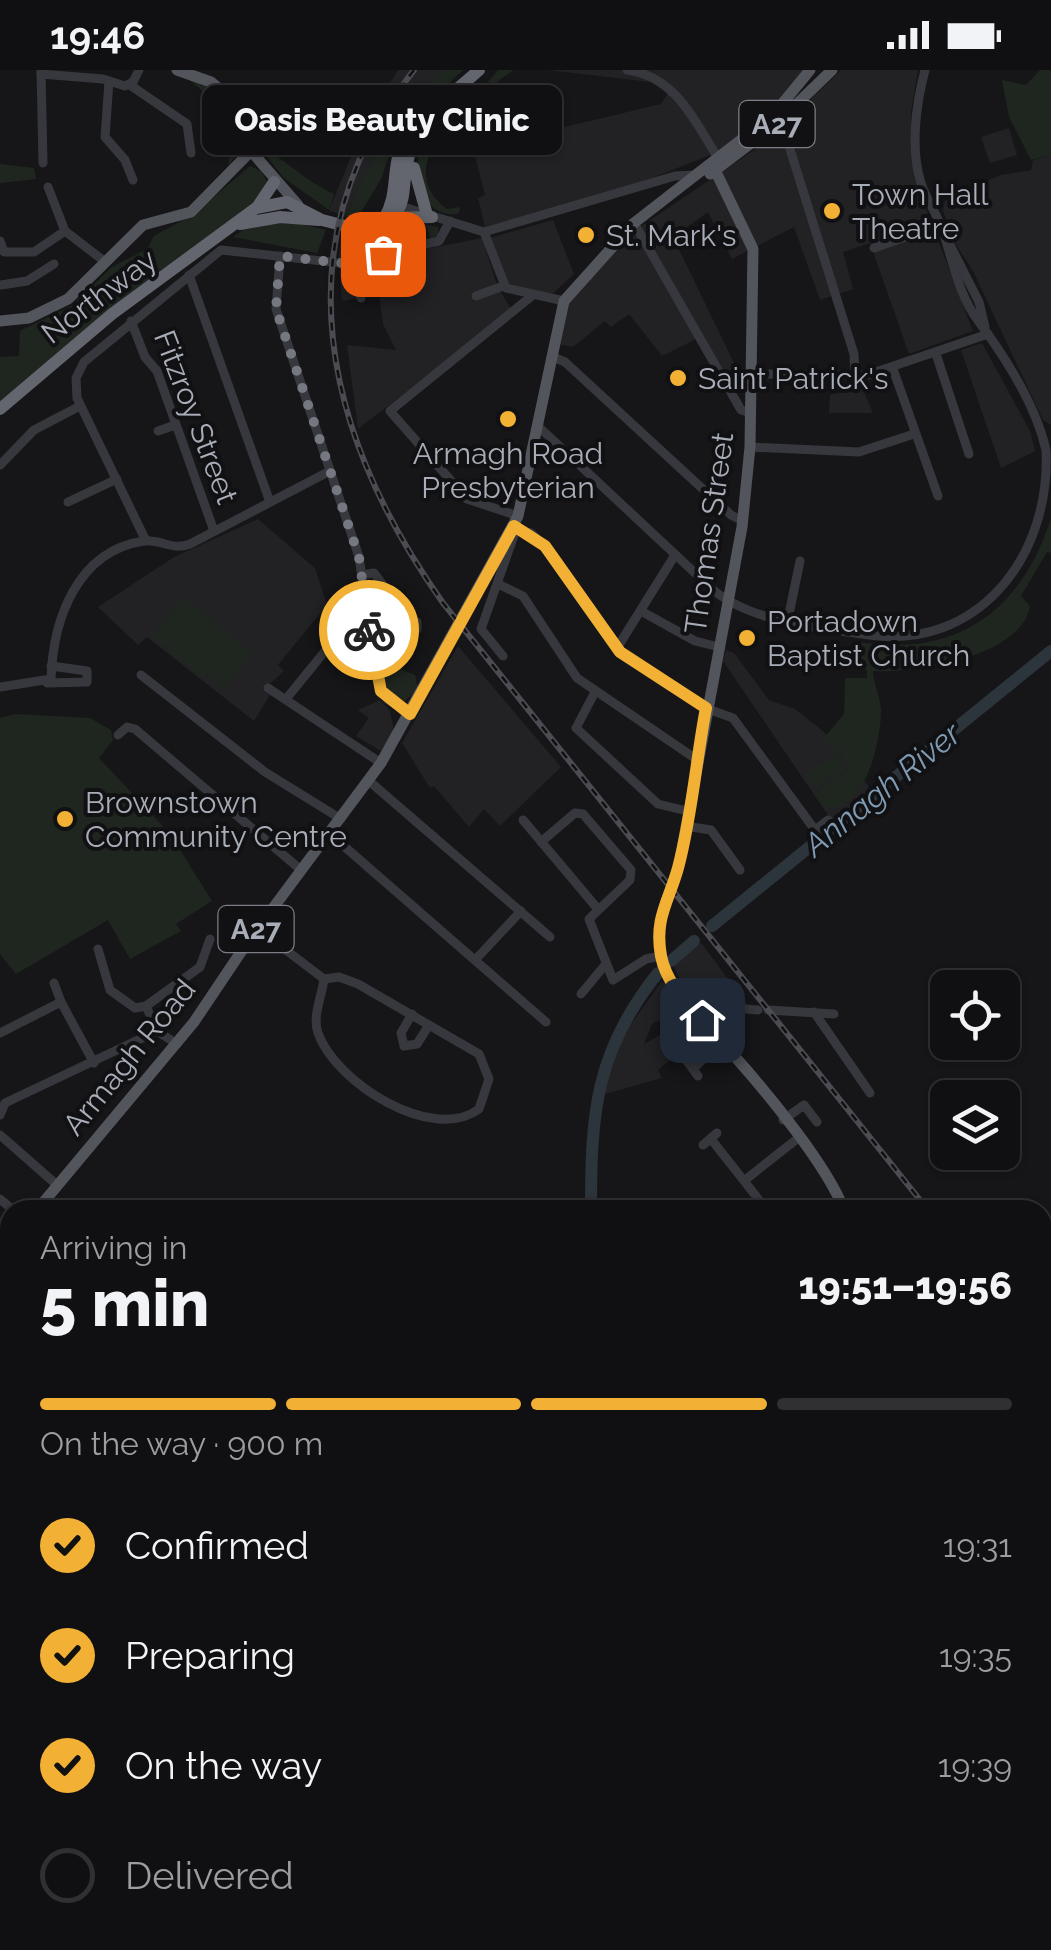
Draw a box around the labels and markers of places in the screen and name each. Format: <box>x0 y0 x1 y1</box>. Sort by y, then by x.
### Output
callout: Oasis Beauty Clinic <box>203 84 563 154</box>
place label: Town Hall Theatre <box>852 177 989 246</box>
marker: Town Hall Theatre <box>821 200 843 222</box>
pin <box>341 212 426 297</box>
place label: St. Mark's <box>606 218 736 253</box>
marker: St. Mark's <box>575 224 597 246</box>
place label: Saint Patrick's <box>698 361 888 396</box>
marker: Saint Patrick's <box>667 367 689 389</box>
marker: Armagh Road Presbyterian <box>497 408 519 430</box>
place label: Armagh Road Presbyterian <box>413 436 603 505</box>
place label: Portadown Baptist Church <box>767 604 970 673</box>
marker: Portadown Baptist Church <box>736 627 758 649</box>
place label: Brownstown Community Centre <box>85 785 347 854</box>
marker: Brownstown Community Centre <box>54 808 76 830</box>
pin <box>660 978 745 1063</box>

